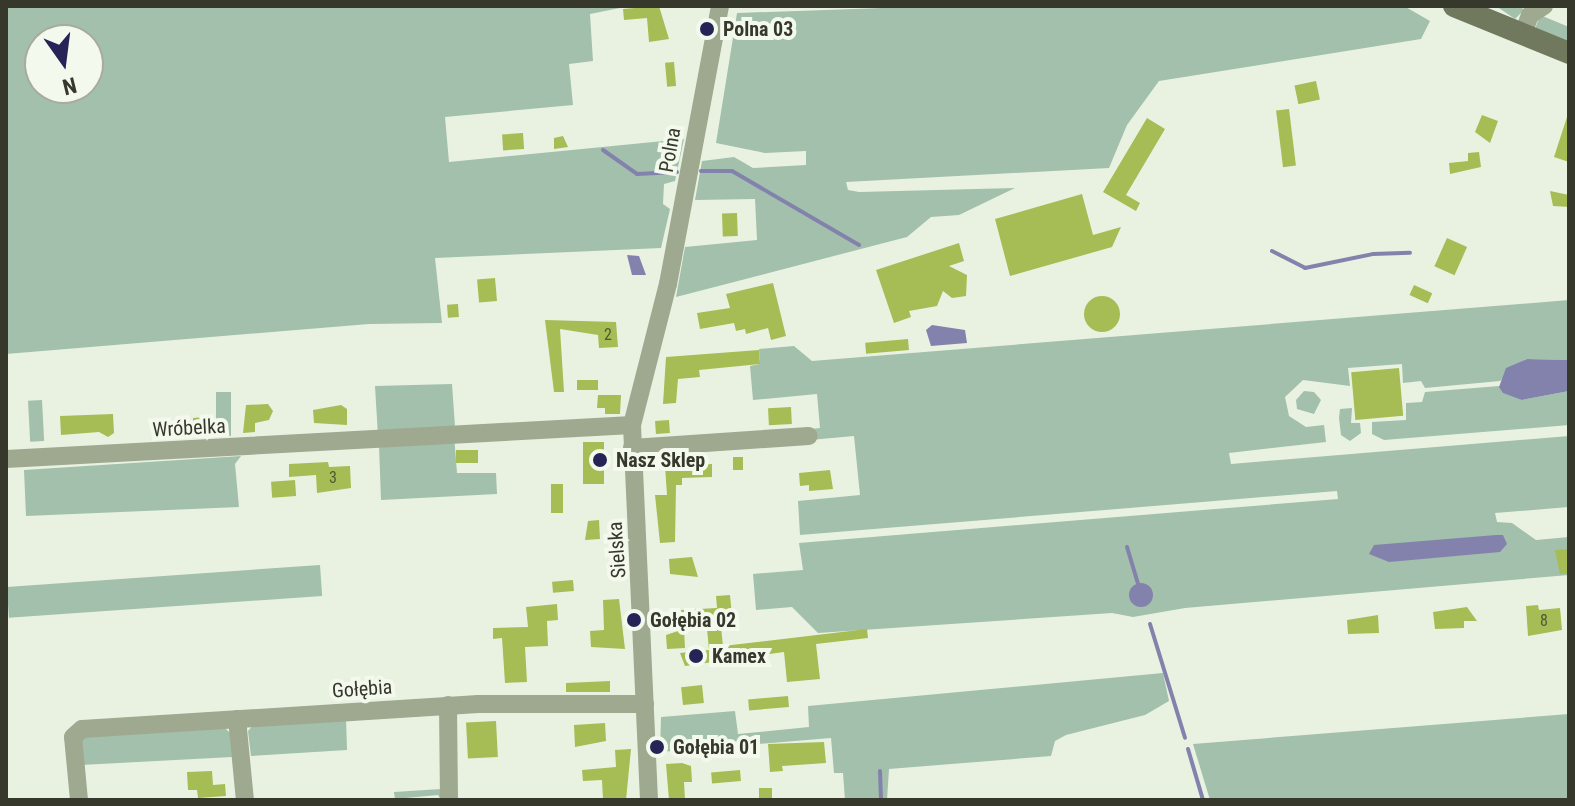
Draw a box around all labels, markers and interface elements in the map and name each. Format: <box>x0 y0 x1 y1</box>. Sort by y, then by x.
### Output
place label: Polna 03 <box>723 17 793 41</box>
marker: Polna 03 <box>698 20 716 38</box>
north arrow <box>24 24 104 104</box>
text: N <box>60 72 79 100</box>
street label: Polna <box>654 126 686 174</box>
house number: 2 <box>604 325 612 345</box>
street label: Wróbelka <box>152 414 226 442</box>
place label: Nasz Sklep <box>616 448 705 472</box>
marker: Nasz Sklep <box>591 451 609 469</box>
house number: 3 <box>329 468 337 488</box>
street label: Sielska <box>603 521 631 579</box>
place label: Gołębia 02 <box>650 608 736 632</box>
marker: Gołębia 02 <box>625 611 643 629</box>
house number: 8 <box>1540 611 1548 631</box>
place label: Kamex <box>712 644 766 668</box>
marker: Kamex <box>687 647 705 665</box>
street label: Gołębia <box>331 675 393 703</box>
place label: Gołębia 01 <box>673 735 759 759</box>
marker: Gołębia 01 <box>648 738 666 756</box>

